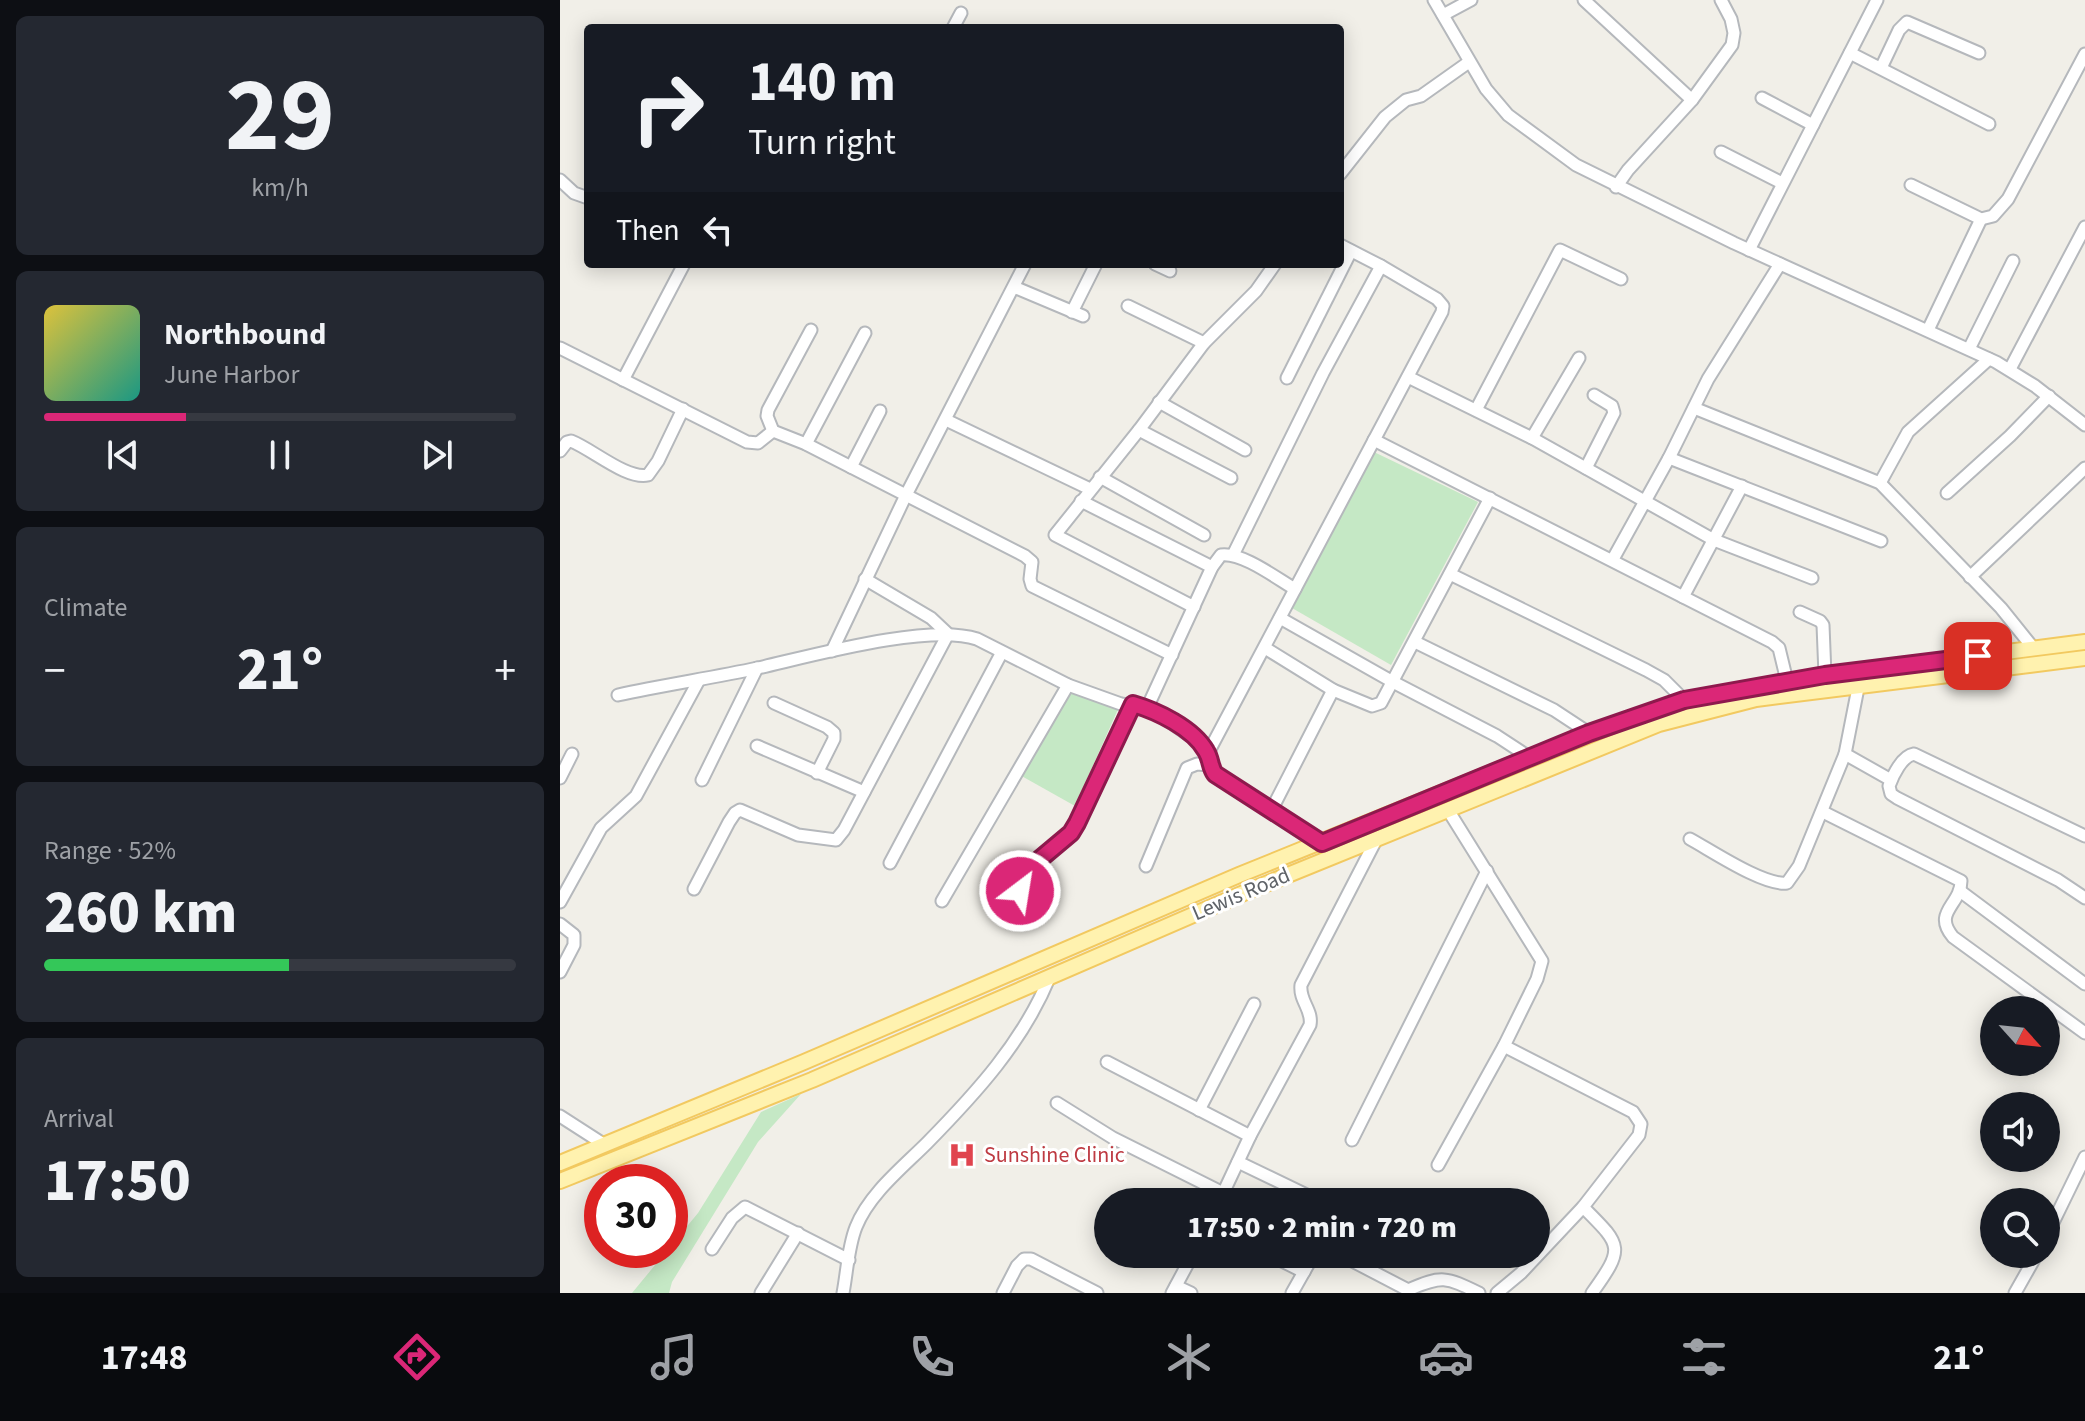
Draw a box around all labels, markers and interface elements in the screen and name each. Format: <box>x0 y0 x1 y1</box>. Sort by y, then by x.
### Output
text: 29 <box>225 43 335 191</box>
text: 140 m <box>748 43 896 122</box>
icon: right <box>616 56 720 160</box>
text: Turn right <box>748 117 896 168</box>
text: km/h <box>251 169 309 206</box>
icon: left <box>696 208 740 252</box>
text: Then <box>616 209 680 252</box>
text: Northbound <box>164 313 326 356</box>
text: June Harbor <box>164 356 300 393</box>
icon: previous <box>101 433 145 477</box>
icon: pause <box>258 433 302 477</box>
icon: next <box>415 433 459 477</box>
text: Climate <box>44 589 128 626</box>
pin <box>1944 622 2012 690</box>
text: 21° <box>237 628 323 713</box>
icon: arrive <box>1956 634 2000 678</box>
text: − <box>44 640 66 703</box>
text: + <box>494 640 516 703</box>
text: Range · 52% <box>44 832 176 869</box>
position arrow <box>978 849 1062 933</box>
street label: Lewis Road <box>1187 859 1295 929</box>
text: 260 km <box>44 871 237 956</box>
north arrow <box>1980 996 2060 1076</box>
map controls <box>1980 996 2060 1268</box>
button: sound <box>1980 1092 2060 1172</box>
text: Arrival <box>44 1100 114 1137</box>
text: 17:50 <box>44 1139 191 1224</box>
place label: Sunshine Clinic <box>984 1139 1125 1171</box>
hospital icon: Sunshine Clinic <box>947 1140 977 1170</box>
speed limit sign: 30 <box>584 1164 688 1268</box>
button: search <box>1980 1188 2060 1268</box>
text: 17:50 · 2 min · 720 m <box>1187 1206 1457 1249</box>
icon: directions <box>389 1329 445 1385</box>
icon: music <box>646 1329 702 1385</box>
icon: phone <box>904 1329 960 1385</box>
icon: climate <box>1161 1329 1217 1385</box>
icon: car <box>1418 1329 1474 1385</box>
icon: filters <box>1676 1329 1732 1385</box>
text: 17:48 <box>101 1332 188 1383</box>
text: 21° <box>1933 1332 1984 1383</box>

